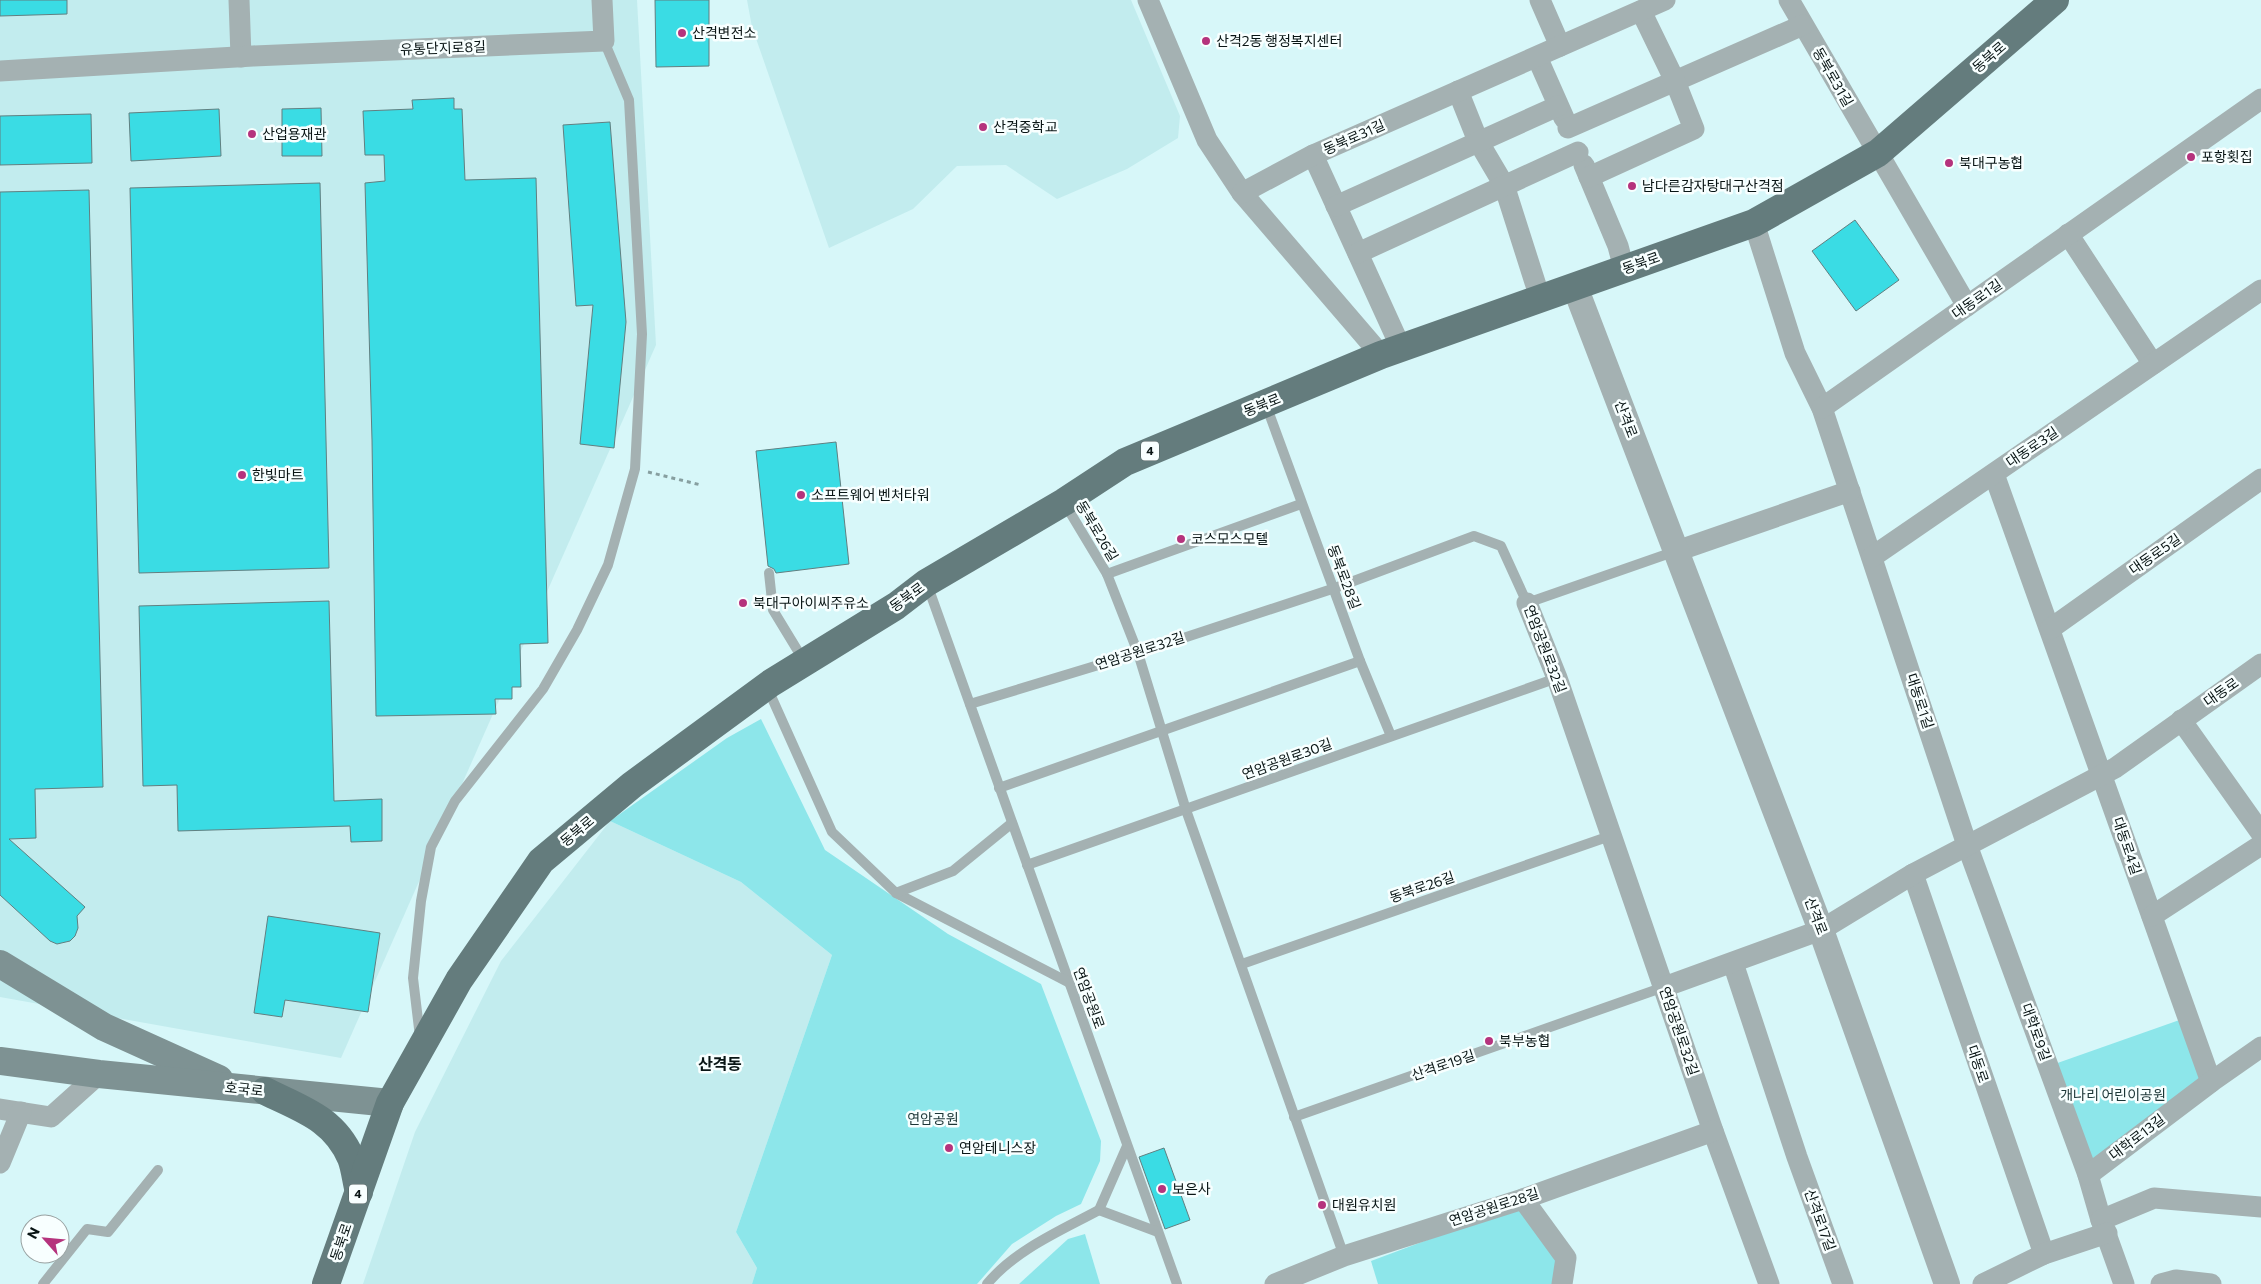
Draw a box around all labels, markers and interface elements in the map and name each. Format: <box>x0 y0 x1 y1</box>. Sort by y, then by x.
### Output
place label: 산격변전소 <box>692 24 757 41</box>
marker: 산격변전소 <box>676 27 688 39</box>
place label: 산격2동 행정복지센터 <box>1216 32 1342 49</box>
marker: 산격2동 행정복지센터 <box>1200 35 1212 47</box>
street label: 동북로 <box>1969 37 2009 76</box>
street label: 유통단지로8길 <box>400 38 486 57</box>
street label: 동북로31길 <box>1810 44 1857 109</box>
street label: 동북로31길 <box>1320 115 1387 158</box>
place label: 산격중학교 <box>993 118 1058 135</box>
marker: 산격중학교 <box>977 121 989 133</box>
place label: 산업용재관 <box>262 125 327 142</box>
marker: 산업용재관 <box>246 128 258 140</box>
place label: 포항횟집 <box>2201 148 2253 165</box>
marker: 포항횟집 <box>2185 151 2197 163</box>
place label: 북대구농협 <box>1959 154 2023 171</box>
marker: 북대구농협 <box>1943 157 1955 169</box>
place label: 남다른감자탕대구산격점 <box>1642 177 1784 194</box>
marker: 남다른감자탕대구산격점 <box>1626 180 1638 192</box>
street label: 동북로 <box>1620 248 1662 277</box>
street label: 대동로1길 <box>1948 275 2005 322</box>
street label: 동북로 <box>1241 389 1283 420</box>
street label: 산격로 <box>1612 398 1641 440</box>
street label: 대동로3길 <box>2002 423 2061 470</box>
road number: 4 <box>1141 442 1159 461</box>
place label: 한빛마트 <box>252 466 304 483</box>
marker: 한빛마트 <box>236 469 248 481</box>
place label: 소프트웨어 벤처타워 <box>811 486 930 503</box>
marker: 소프트웨어 벤처타워 <box>795 489 807 501</box>
street label: 동북로26길 <box>1073 497 1122 564</box>
place label: 코스모스모텔 <box>1191 530 1268 547</box>
street label: 대동로5길 <box>2125 530 2184 578</box>
marker: 코스모스모텔 <box>1175 533 1187 545</box>
street label: 동북로28길 <box>1324 542 1365 611</box>
street label: 동북로 <box>886 578 927 615</box>
place label: 북대구아이씨주유소 <box>753 594 869 611</box>
marker: 북대구아이씨주유소 <box>737 597 749 609</box>
street label: 연암공원로32길 <box>1521 602 1570 695</box>
street label: 연암공원로32길 <box>1093 628 1187 673</box>
street label: 대동로1길 <box>1904 671 1937 731</box>
street label: 대동로 <box>2200 673 2242 710</box>
street label: 연암공원로30길 <box>1240 734 1334 783</box>
street label: 동북로 <box>556 812 597 850</box>
street label: 대동로4길 <box>2110 815 2145 877</box>
street label: 동북로26길 <box>1387 867 1457 906</box>
street label: 산격로 <box>1802 895 1831 937</box>
street label: 연암공원로 <box>1070 965 1109 1031</box>
street label: 연암공원로32길 <box>1656 984 1703 1078</box>
street label: 대학로9길 <box>2018 1001 2055 1063</box>
place label: 북부농협 <box>1499 1032 1551 1049</box>
marker: 북부농협 <box>1483 1035 1495 1047</box>
street label: 대동로 <box>1964 1043 1993 1085</box>
street label: 산격로19길 <box>1409 1046 1477 1083</box>
district label: 산격동 <box>698 1054 742 1073</box>
street label: 호국로 <box>224 1078 264 1099</box>
park label: 개나리 어린이공원 <box>2060 1086 2166 1103</box>
park label: 연암공원 <box>907 1110 959 1127</box>
street label: 대학로13길 <box>2105 1110 2168 1163</box>
place label: 연암테니스장 <box>959 1139 1036 1156</box>
marker: 연암테니스장 <box>943 1142 955 1154</box>
place label: 보은사 <box>1172 1180 1211 1197</box>
marker: 보은사 <box>1156 1183 1168 1195</box>
road number: 4 <box>349 1184 367 1204</box>
street label: 연암공원로28길 <box>1447 1184 1541 1229</box>
street label: 산격로17길 <box>1801 1186 1840 1253</box>
place label: 대원유치원 <box>1332 1196 1396 1213</box>
marker: 대원유치원 <box>1316 1199 1328 1211</box>
north arrow <box>20 1214 70 1264</box>
street label: 동북로 <box>326 1221 355 1263</box>
text: N <box>23 1224 43 1241</box>

